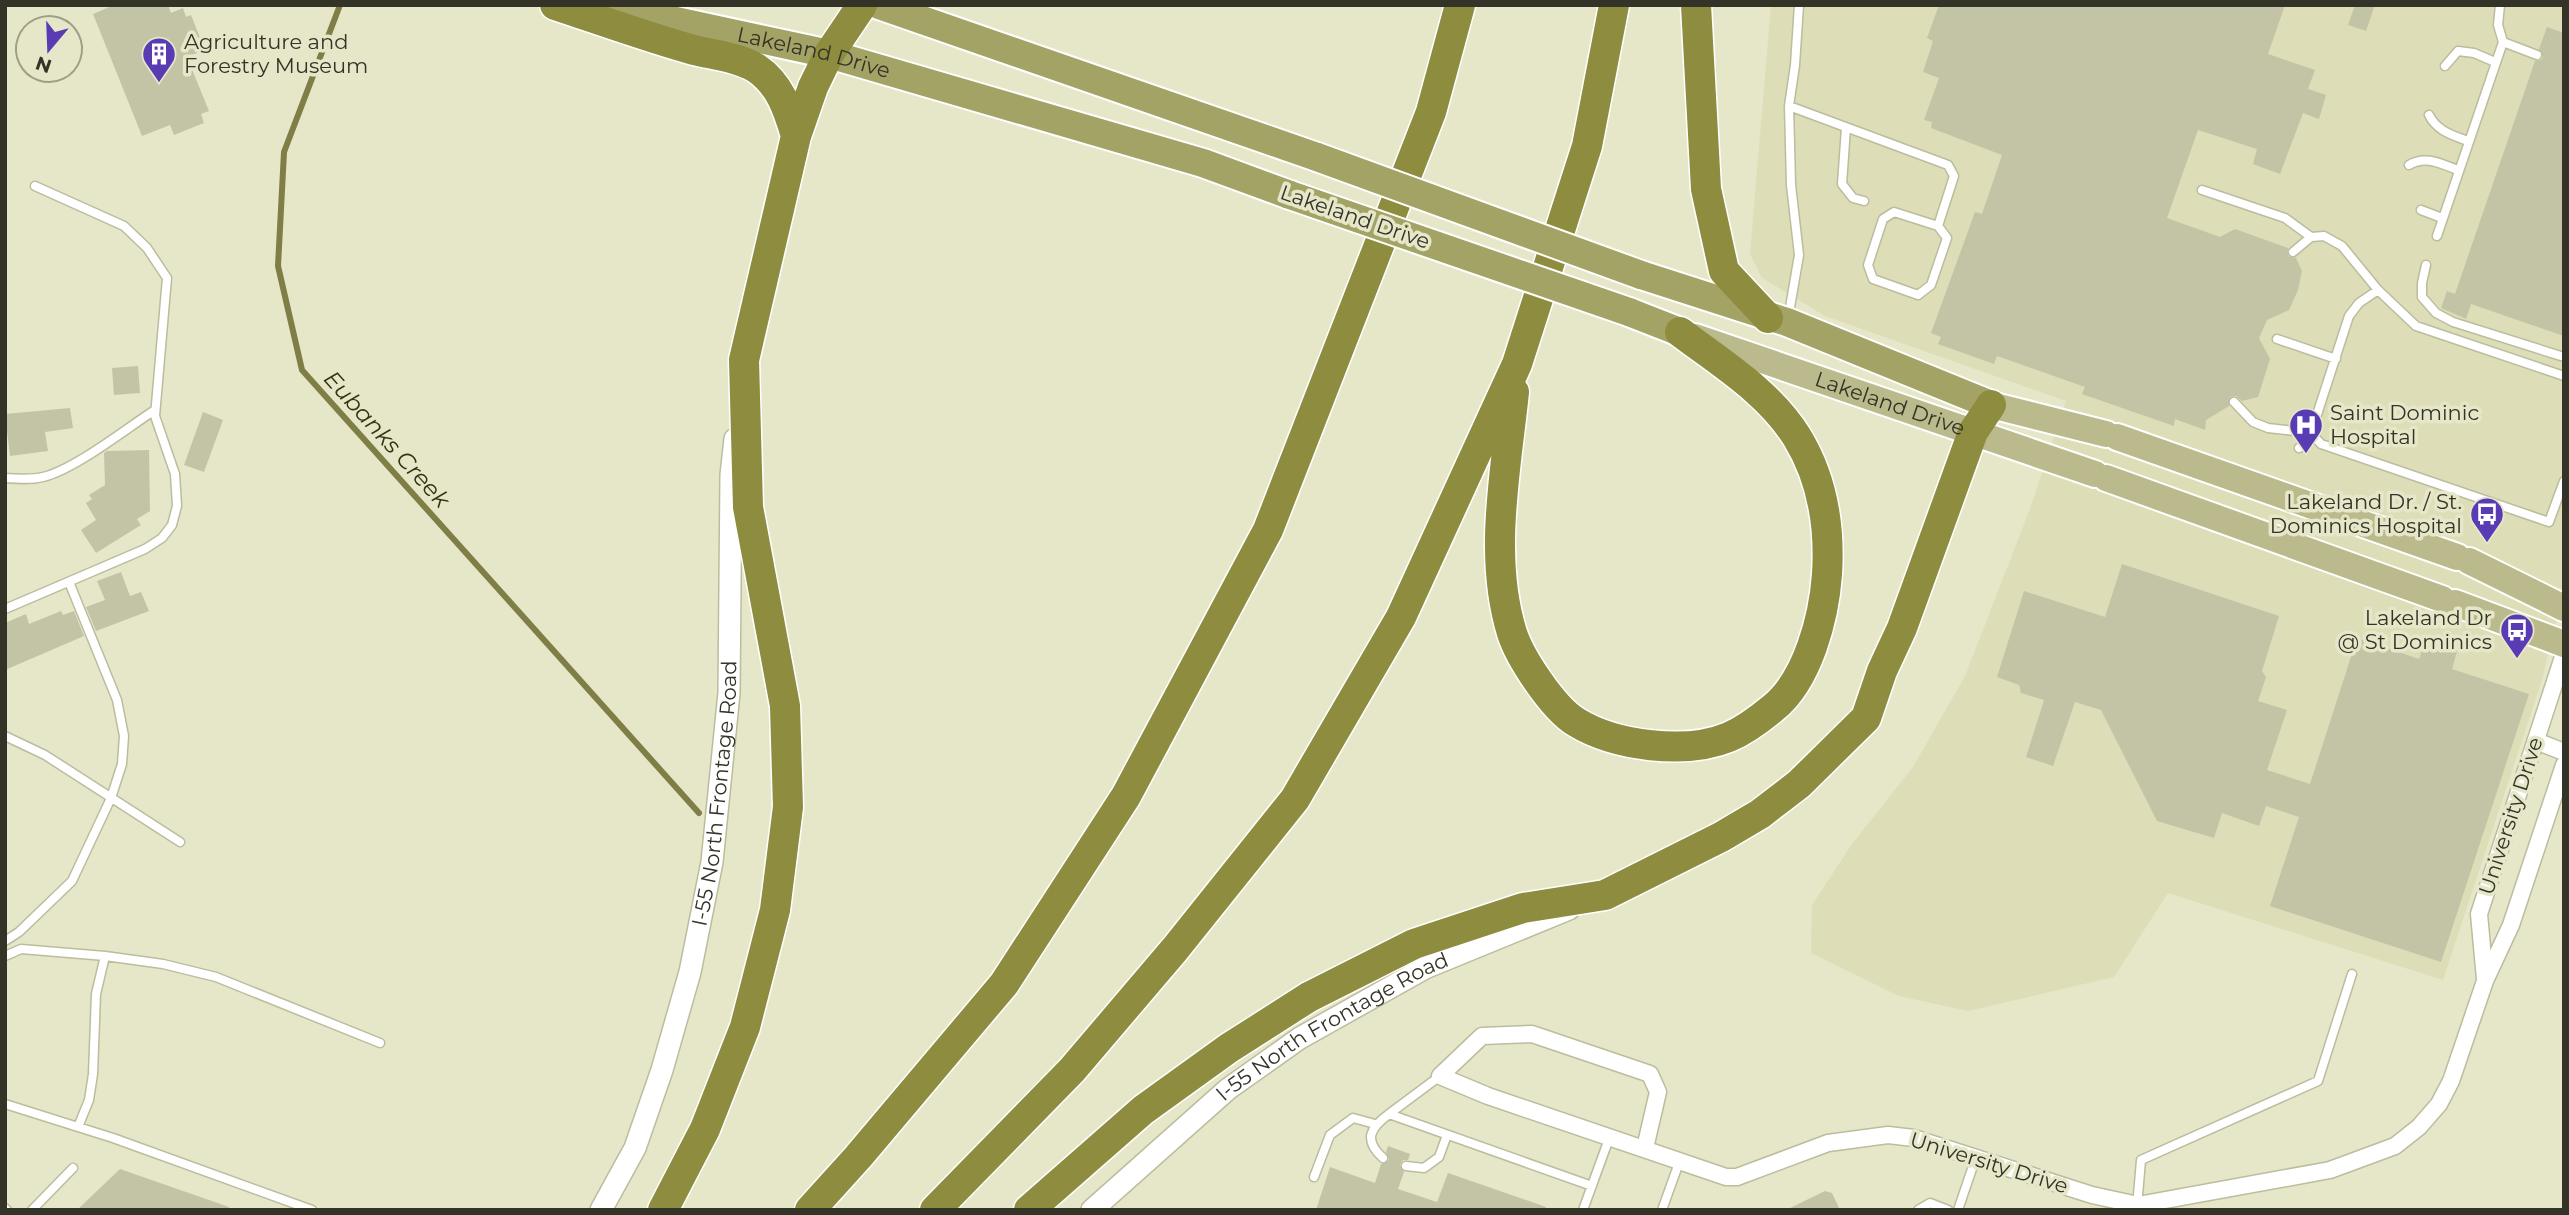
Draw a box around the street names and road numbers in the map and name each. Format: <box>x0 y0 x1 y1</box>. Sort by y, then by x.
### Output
street label: Lakeland Drive <box>735 22 893 83</box>
street label: Lakeland Drive <box>1277 179 1433 254</box>
street label: Lakeland Drive <box>1812 366 1968 440</box>
street label: I-55 North Frontage Road <box>686 660 742 928</box>
street label: University Drive <box>2473 734 2548 898</box>
street label: I-55 North Frontage Road <box>1211 947 1452 1106</box>
street label: University Drive <box>1907 1127 2071 1198</box>

